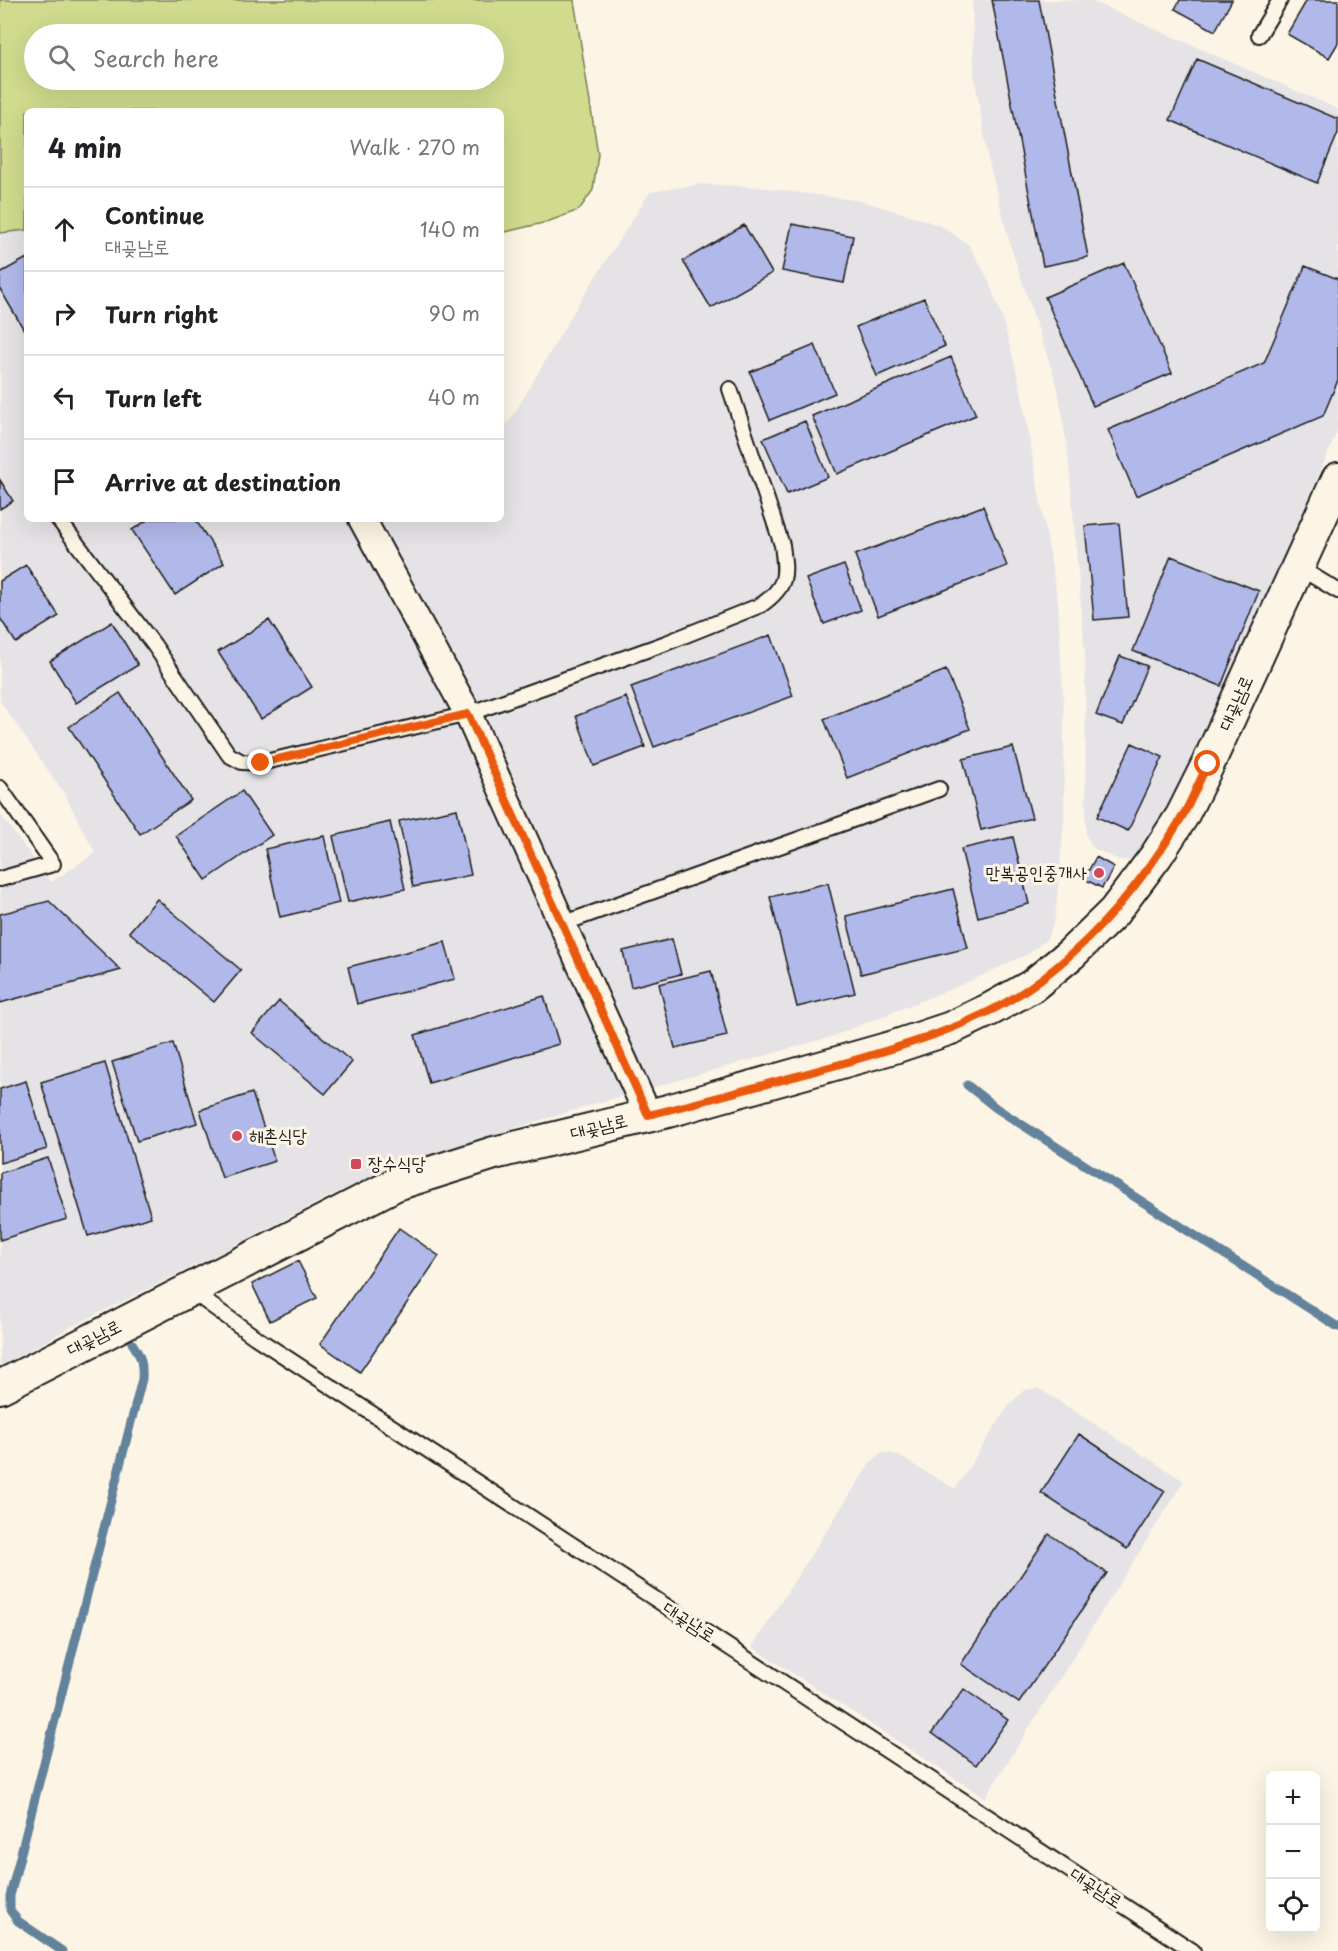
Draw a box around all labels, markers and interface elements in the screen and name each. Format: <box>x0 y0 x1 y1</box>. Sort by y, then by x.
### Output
search box <box>24 24 504 90</box>
icon: search <box>45 41 78 74</box>
text: Search here <box>93 41 219 74</box>
text: 4 min <box>48 128 122 167</box>
text: Walk · 270 m <box>349 132 480 162</box>
text: Continue <box>105 198 204 231</box>
icon: ahead <box>48 213 81 246</box>
text: 140 m <box>420 214 480 244</box>
text: 대곶남로 <box>105 231 169 261</box>
icon: right <box>48 297 81 330</box>
text: Turn right <box>105 297 218 330</box>
text: 90 m <box>429 298 480 328</box>
icon: left <box>48 381 81 414</box>
text: Turn left <box>105 381 202 414</box>
text: 40 m <box>428 382 480 412</box>
icon: arrive <box>48 465 81 498</box>
text: Arrive at destination <box>105 465 341 498</box>
street label: 대곶남로 <box>1211 670 1259 734</box>
route end <box>247 749 273 775</box>
route start <box>1194 750 1220 776</box>
place label: 만복공인중개사 <box>986 858 1088 885</box>
marker: 만복공인중개사 <box>1092 866 1106 880</box>
street label: 대곶남로 <box>567 1105 630 1146</box>
place label: 해촌식당 <box>249 1121 307 1148</box>
marker: 해촌식당 <box>230 1129 244 1143</box>
place label: 장수식당 <box>368 1149 426 1176</box>
marker: 장수식당 <box>349 1157 363 1171</box>
street label: 대곶남로 <box>61 1311 125 1362</box>
street label: 대곶남로 <box>658 1594 721 1648</box>
map controls <box>1266 1771 1320 1933</box>
button: + <box>1266 1771 1320 1825</box>
button: − <box>1266 1825 1320 1879</box>
street label: 대곶남로 <box>1065 1860 1128 1914</box>
button: locate <box>1266 1879 1320 1933</box>

